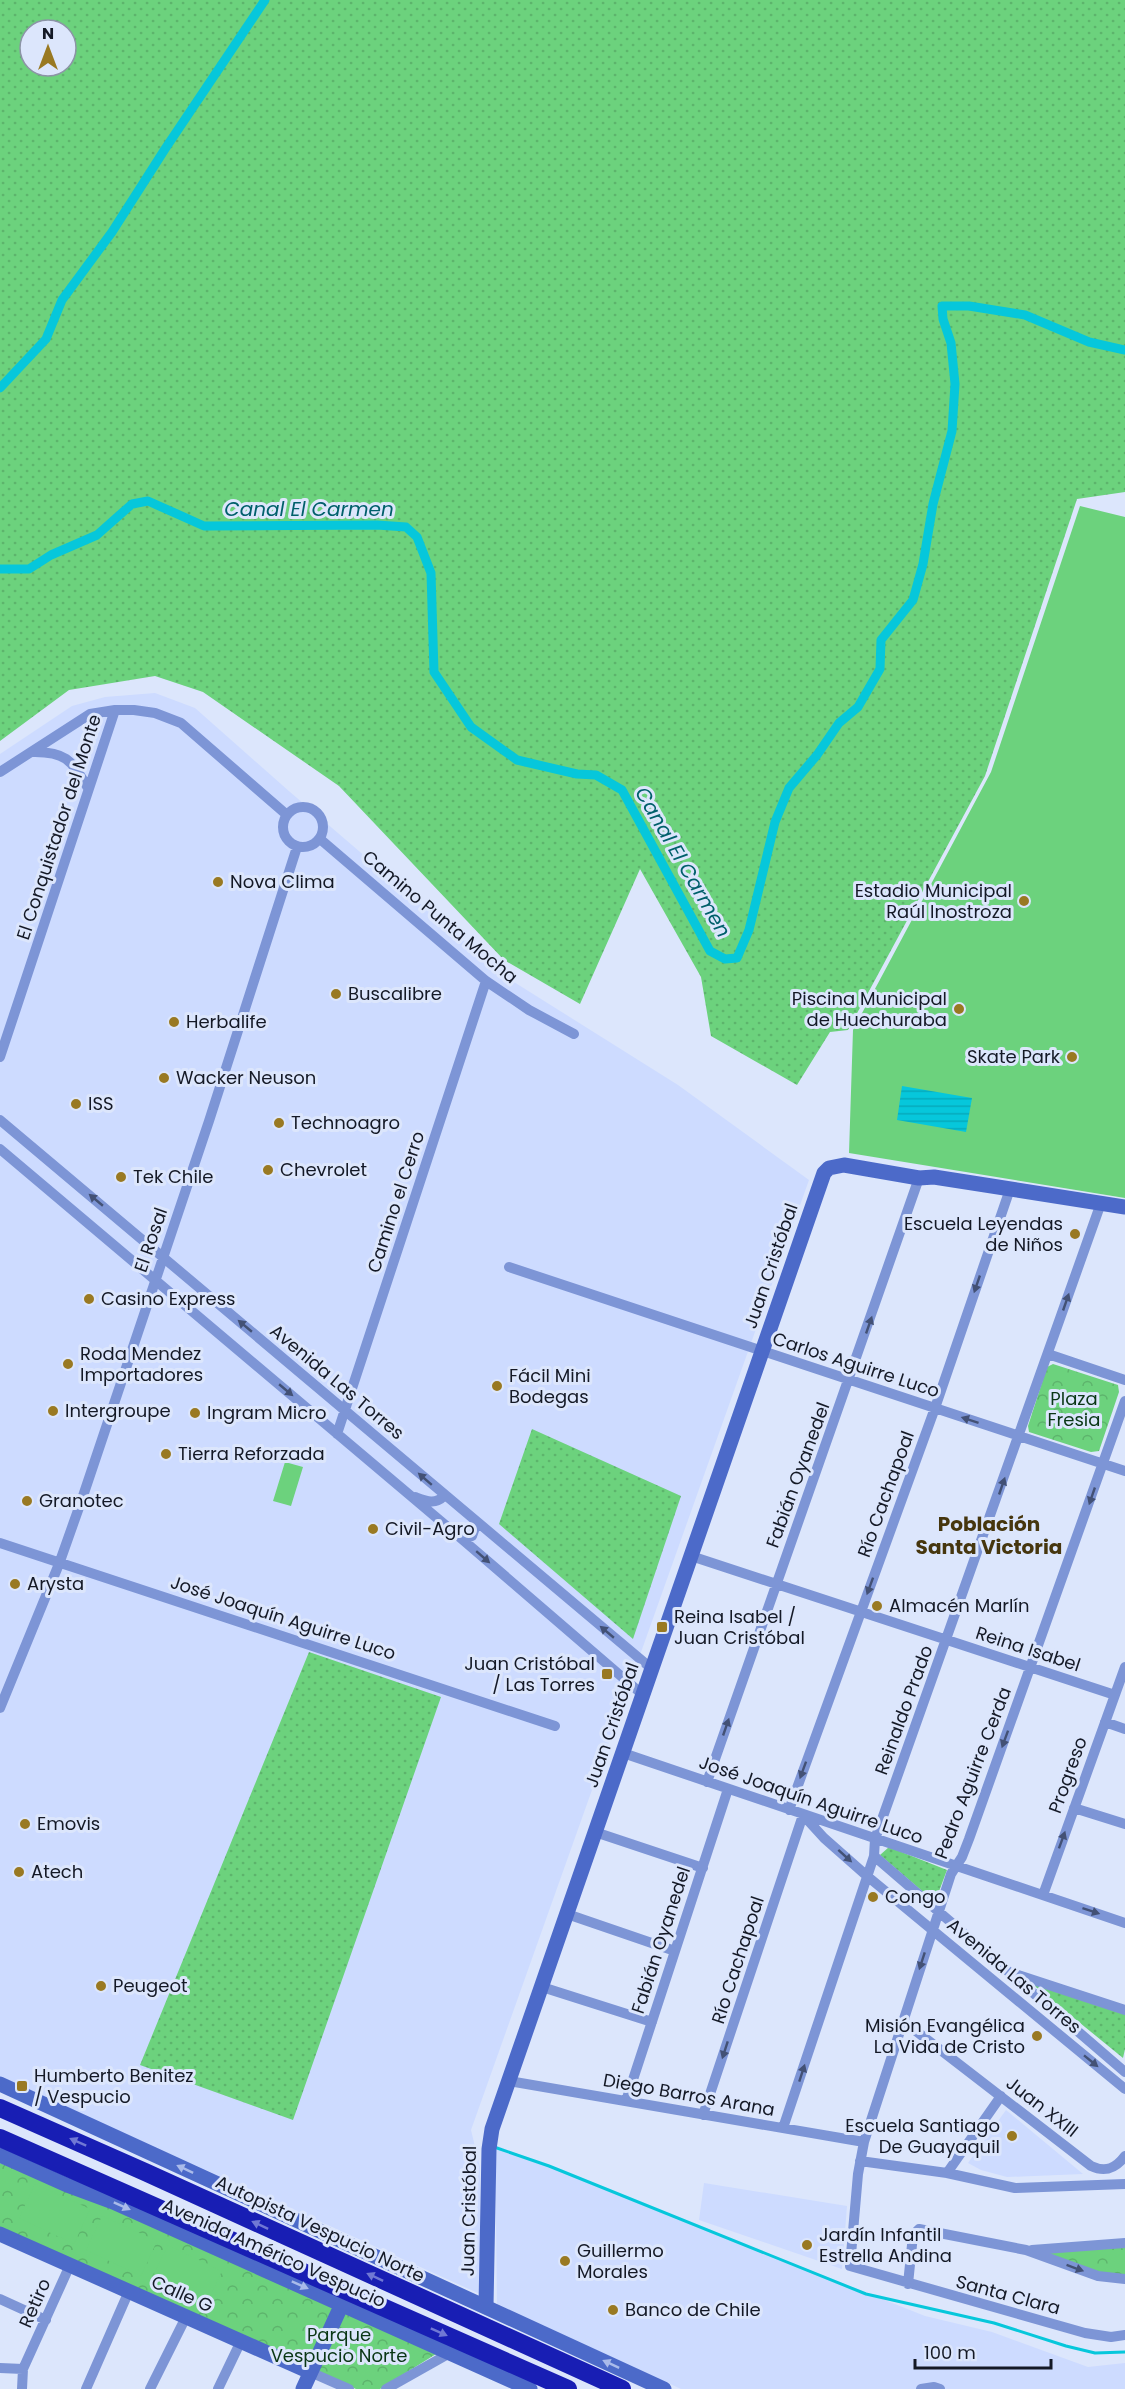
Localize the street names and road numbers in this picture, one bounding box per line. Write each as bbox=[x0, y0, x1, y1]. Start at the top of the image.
street label: El Conquistador del Monte bbox=[10, 711, 107, 943]
street label: Camino Punta Mocha bbox=[357, 844, 523, 989]
street label: Camino el Cerro bbox=[361, 1128, 430, 1276]
street label: Juan Cristóbal bbox=[737, 1200, 804, 1332]
street label: El Rosal bbox=[128, 1204, 173, 1276]
street label: Avenida Las Torres bbox=[265, 1318, 410, 1445]
street label: Carlos Aguirre Luco bbox=[769, 1326, 943, 1403]
street label: Fabián Oyanedel bbox=[760, 1399, 835, 1551]
street label: Río Cachapoal bbox=[851, 1427, 920, 1560]
street label: José Joaquín Aguirre Luco bbox=[167, 1569, 399, 1666]
street label: Reina Isabel bbox=[973, 1620, 1084, 1677]
street label: Reinaldo Prado bbox=[869, 1642, 939, 1778]
street label: Juan Cristóbal bbox=[578, 1659, 645, 1791]
street label: Pedro Aguirre Cerda bbox=[928, 1683, 1017, 1863]
street label: Progreso bbox=[1042, 1733, 1093, 1817]
street label: José Joaquín Aguirre Luco bbox=[696, 1749, 927, 1850]
street label: Fabián Oyanedel bbox=[625, 1863, 696, 2017]
street label: Río Cachapoal bbox=[705, 1893, 770, 2027]
street label: Avenida Las Torres bbox=[942, 1912, 1087, 2039]
street label: Diego Barros Arana bbox=[601, 2067, 777, 2122]
street label: Juan XXIII bbox=[1001, 2071, 1084, 2143]
street label: Juan Cristóbal bbox=[455, 2145, 482, 2277]
street label: Autopista Vespucio Norte bbox=[212, 2169, 429, 2288]
street label: Avenida Américo Vespucio bbox=[159, 2192, 390, 2313]
street label: Calle G bbox=[147, 2269, 217, 2318]
street label: Santa Clara bbox=[953, 2269, 1063, 2320]
street label: Retiro bbox=[13, 2274, 56, 2331]

